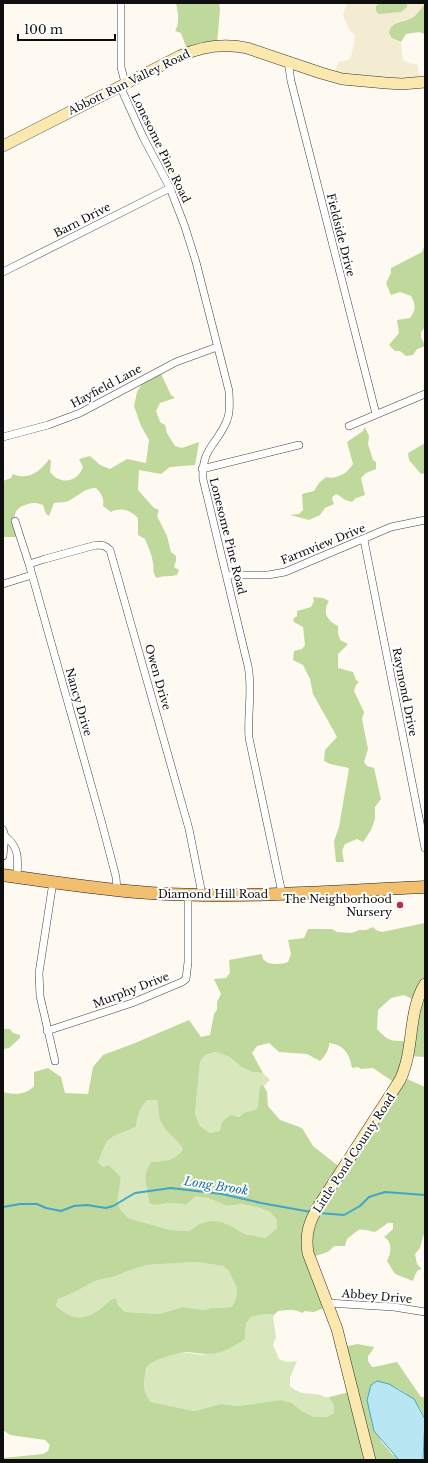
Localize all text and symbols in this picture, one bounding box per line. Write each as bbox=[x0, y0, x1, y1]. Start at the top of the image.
scale bar bbox=[18, 16, 115, 42]
text: 100 m bbox=[24, 22, 63, 37]
street label: Abbott Run Valley Road bbox=[65, 46, 193, 118]
street label: Lonesome Pine Road bbox=[128, 91, 194, 206]
street label: Fieldside Drive bbox=[324, 192, 358, 278]
street label: Barn Drive bbox=[51, 200, 113, 240]
street label: Hayfield Lane bbox=[68, 361, 144, 411]
street label: Lonesome Pine Road bbox=[207, 476, 249, 597]
street label: Farmview Drive bbox=[279, 521, 367, 567]
street label: Owen Drive bbox=[142, 642, 174, 712]
street label: Raymond Drive bbox=[390, 646, 420, 738]
street label: Nancy Drive bbox=[63, 666, 95, 738]
street label: Diamond Hill Road bbox=[158, 887, 269, 901]
place label: The Neighborhood Nursery bbox=[283, 892, 393, 919]
marker: The Neighborhood Nursery bbox=[395, 900, 405, 910]
street label: Murphy Drive bbox=[91, 969, 171, 1011]
street label: Little Pond County Road bbox=[310, 1090, 398, 1215]
water label: Long Brook bbox=[182, 1173, 249, 1198]
street label: Abbey Drive bbox=[340, 1286, 413, 1306]

